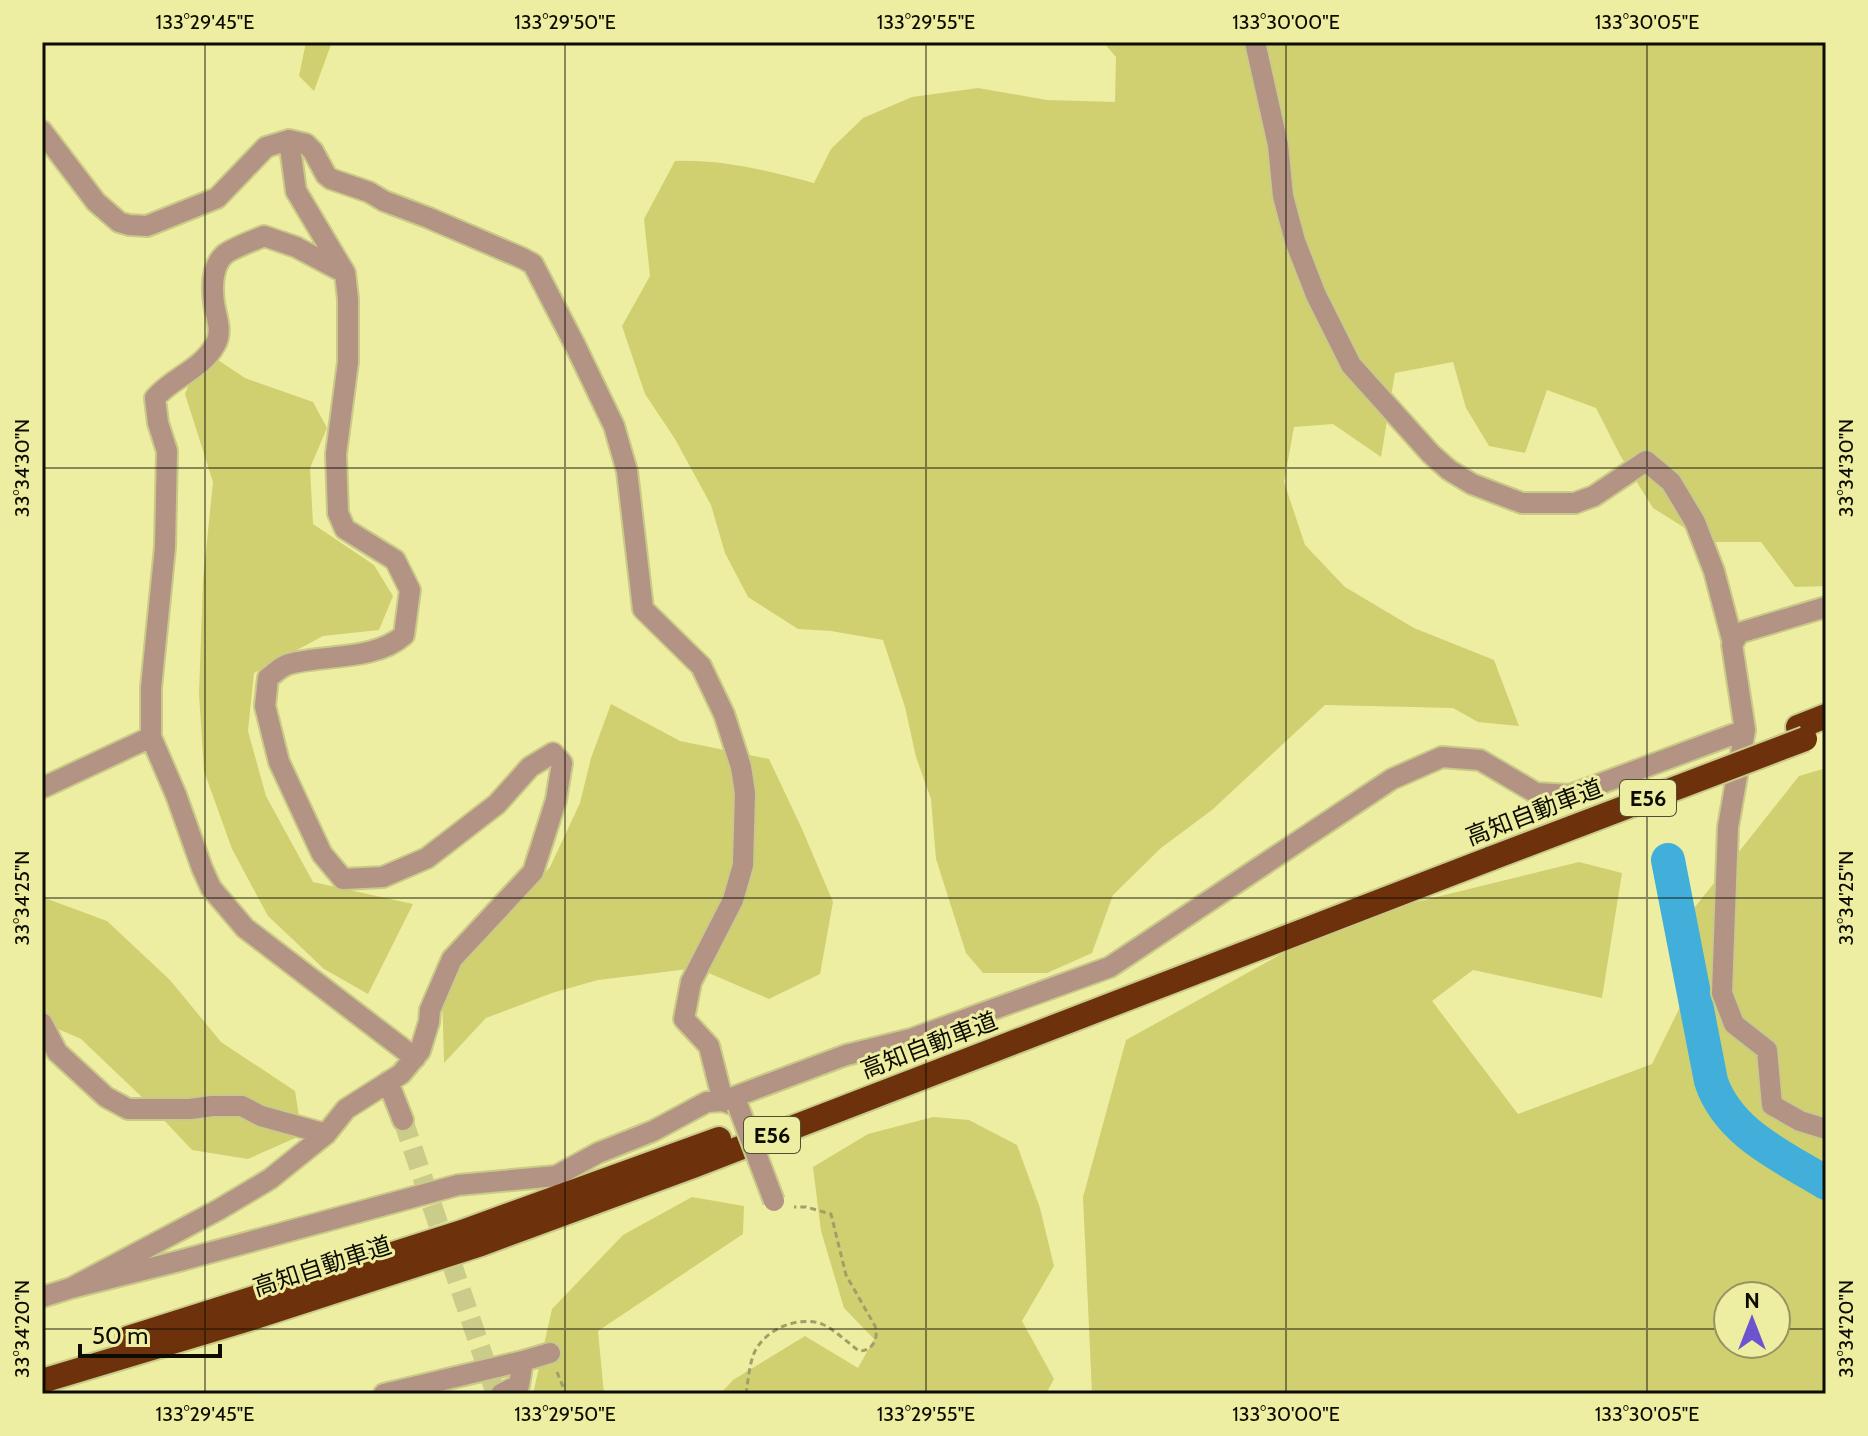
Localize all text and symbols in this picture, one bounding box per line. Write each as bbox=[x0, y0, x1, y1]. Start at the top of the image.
text: 133°29'45"E bbox=[156, 10, 254, 34]
text: 133°29'50"E bbox=[514, 10, 616, 34]
text: 133°29'55"E bbox=[877, 10, 975, 34]
text: 133°30'00"E bbox=[1232, 10, 1340, 34]
text: 133°30'05"E bbox=[1595, 10, 1699, 34]
text: 33°34'30"N bbox=[10, 419, 34, 517]
text: 33°34'30"N bbox=[1834, 419, 1858, 517]
street label: 高知自動車道 bbox=[1462, 773, 1606, 851]
road number: E56 bbox=[1620, 780, 1676, 816]
text: 33°34'25"N bbox=[10, 851, 34, 945]
text: 33°34'25"N bbox=[1834, 851, 1858, 945]
street label: 高知自動車道 bbox=[857, 1006, 1001, 1084]
road number: E56 bbox=[744, 1117, 800, 1153]
street label: 高知自動車道 bbox=[249, 1230, 395, 1302]
text: 33°34'20"N bbox=[10, 1280, 34, 1378]
north arrow bbox=[1712, 1280, 1792, 1360]
text: 33°34'20"N bbox=[1834, 1280, 1858, 1378]
text: N bbox=[1744, 1287, 1760, 1314]
scale bar bbox=[80, 1308, 220, 1358]
text: 50 m bbox=[92, 1321, 148, 1350]
text: 133°29'45"E bbox=[156, 1402, 254, 1426]
text: 133°29'50"E bbox=[514, 1402, 616, 1426]
text: 133°29'55"E bbox=[877, 1402, 975, 1426]
text: 133°30'00"E bbox=[1232, 1402, 1340, 1426]
text: 133°30'05"E bbox=[1595, 1402, 1699, 1426]

